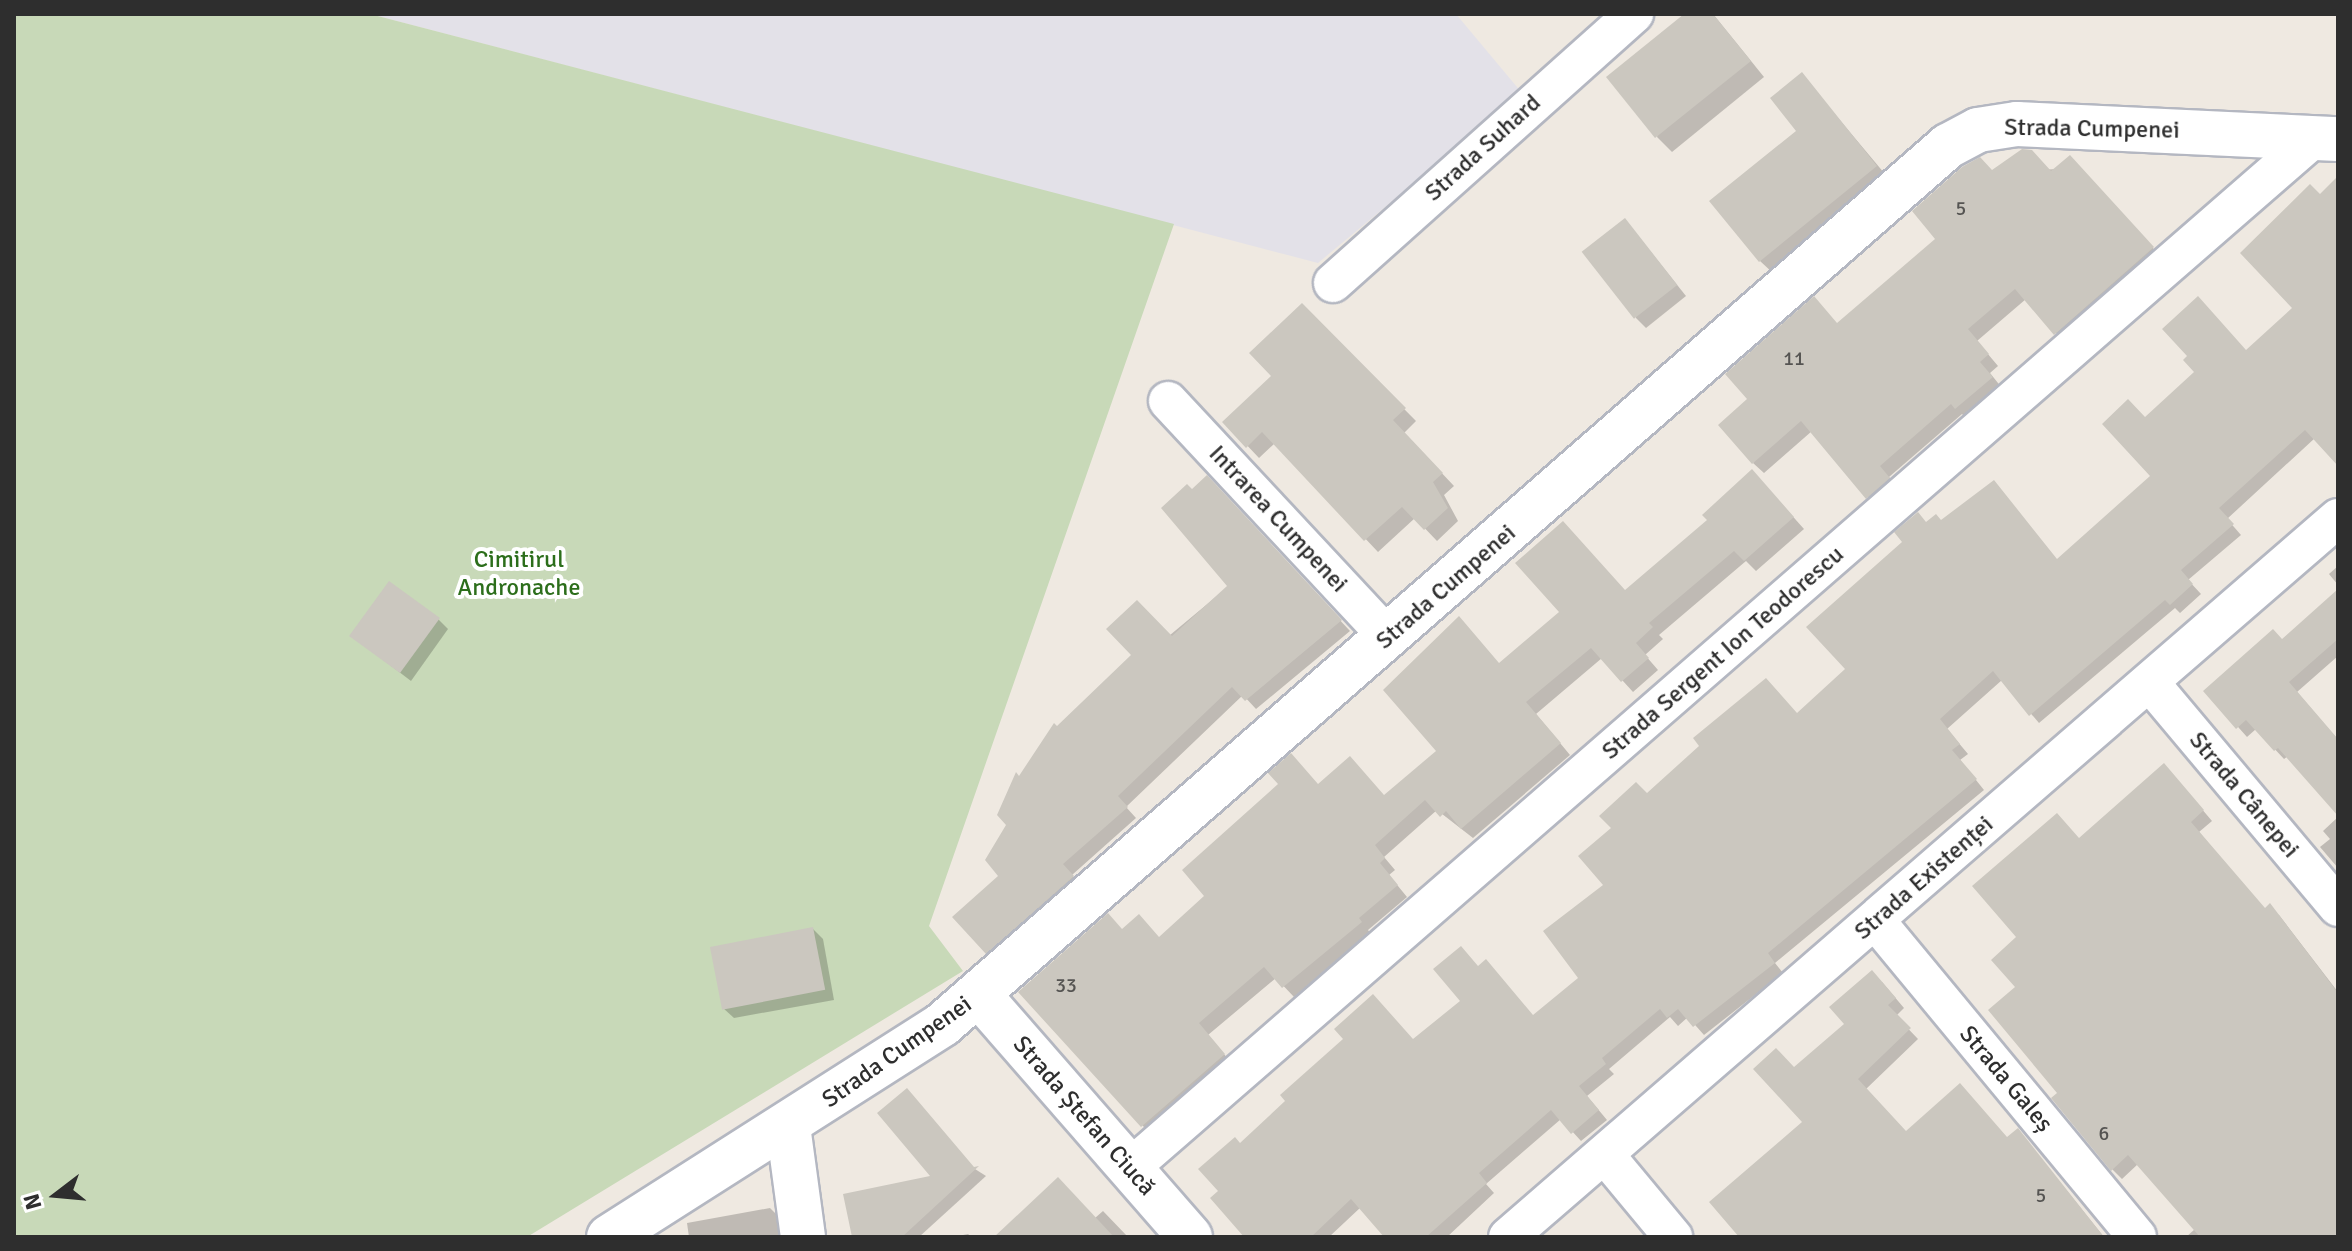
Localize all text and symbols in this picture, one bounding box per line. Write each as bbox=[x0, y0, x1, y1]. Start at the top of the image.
street label: Strada Suhard bbox=[1419, 89, 1547, 207]
street label: Strada Cumpenei bbox=[2004, 113, 2180, 145]
house number: 5 bbox=[1956, 196, 1966, 220]
house number: 11 bbox=[1783, 346, 1805, 370]
street label: Intrarea Cumpenei bbox=[1203, 440, 1353, 598]
street label: Strada Cumpenei bbox=[1370, 519, 1522, 655]
street label: Strada Sergent Ion Teodorescu bbox=[1596, 540, 1850, 766]
park label: Cimitirul Andronache bbox=[458, 546, 580, 602]
street label: Strada Cânepei bbox=[2183, 726, 2305, 864]
street label: Strada Existenței bbox=[1849, 810, 1999, 946]
house number: 33 bbox=[1055, 973, 1077, 997]
street label: Strada Cumpenei bbox=[817, 990, 977, 1114]
street label: Strada Galeș bbox=[1953, 1020, 2059, 1138]
street label: Strada Ștefan Ciucă bbox=[1007, 1030, 1161, 1202]
house number: 6 bbox=[2099, 1121, 2109, 1145]
north arrow bbox=[16, 1155, 96, 1235]
house number: 5 bbox=[2036, 1183, 2046, 1207]
text: N bbox=[17, 1191, 48, 1213]

